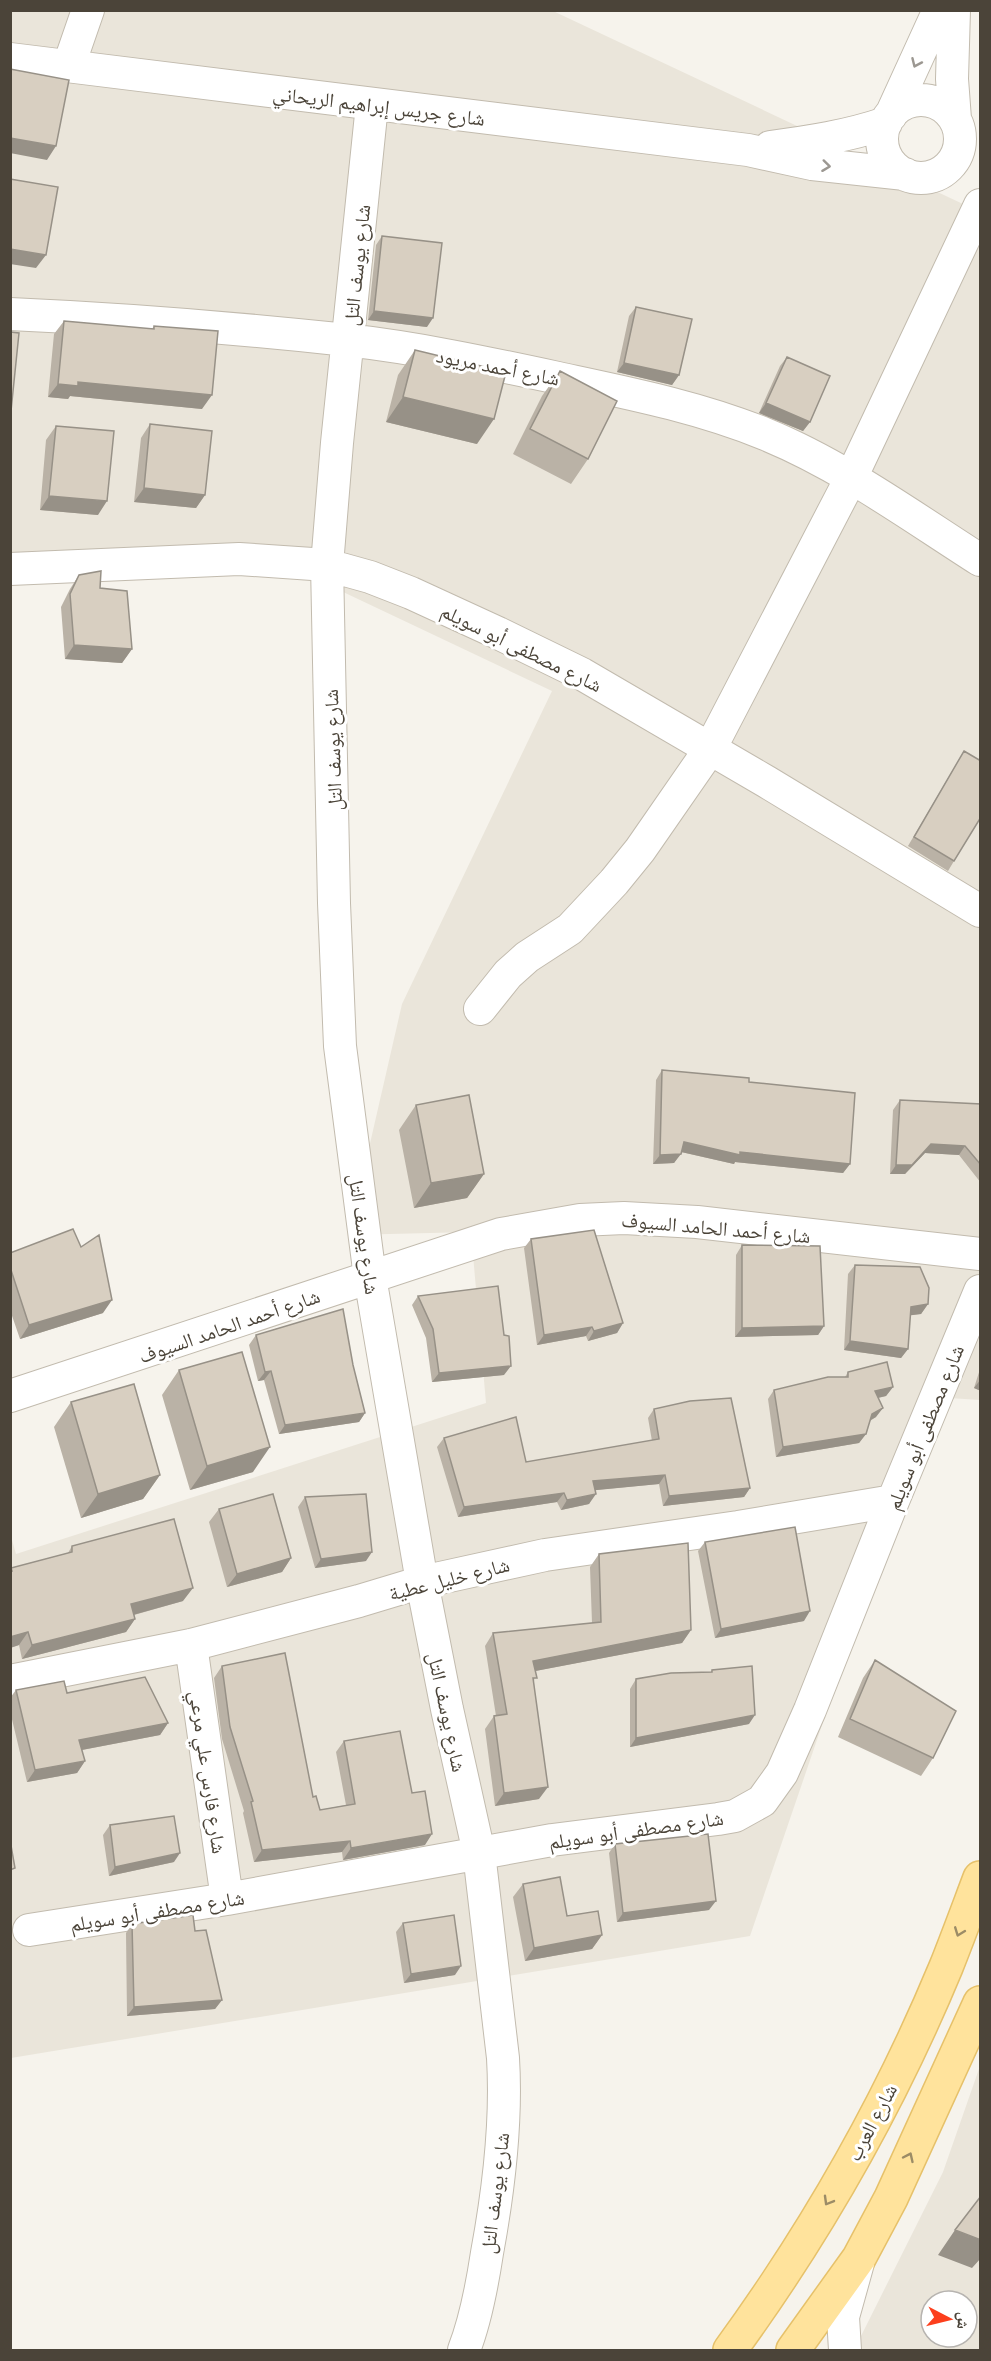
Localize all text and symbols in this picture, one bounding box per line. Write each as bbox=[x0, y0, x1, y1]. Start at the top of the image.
one-way arrow bbox=[911, 57, 923, 68]
street label: شارع جريس إبراهيم الريحاني bbox=[271, 80, 486, 135]
one-way arrow bbox=[821, 159, 830, 171]
street label: شارع يوسف التل bbox=[338, 203, 376, 327]
street label: شارع أحمد مريود bbox=[434, 342, 562, 392]
street label: شارع مصطفى أبو سويلم bbox=[436, 598, 606, 699]
street label: شارع يوسف التل bbox=[318, 689, 348, 811]
street label: شارع يوسف التل bbox=[343, 1172, 385, 1296]
street label: شارع أحمد الحامد السيوف bbox=[620, 1207, 812, 1249]
street label: شارع أحمد الحامد السيوف bbox=[135, 1283, 323, 1369]
street label: شارع مصطفى أبو سويلم bbox=[880, 1341, 971, 1514]
street label: شارع خليل عطية bbox=[386, 1551, 512, 1607]
street label: شارع يوسف التل bbox=[422, 1650, 472, 1774]
street label: شارع فارس علي مرعي bbox=[181, 1689, 232, 1856]
street label: شارع مصطفى أبو سويلم bbox=[547, 1805, 725, 1856]
street label: شارع مصطفى أبو سويلم bbox=[68, 1884, 246, 1939]
one-way arrow bbox=[954, 1926, 967, 1937]
street label: شارع العرب bbox=[841, 2079, 903, 2166]
street label: شارع يوسف التل bbox=[475, 2131, 515, 2255]
one-way arrow bbox=[902, 2153, 914, 2164]
one-way arrow bbox=[823, 2195, 835, 2205]
north arrow bbox=[919, 2289, 979, 2349]
text: ش bbox=[953, 2311, 975, 2330]

